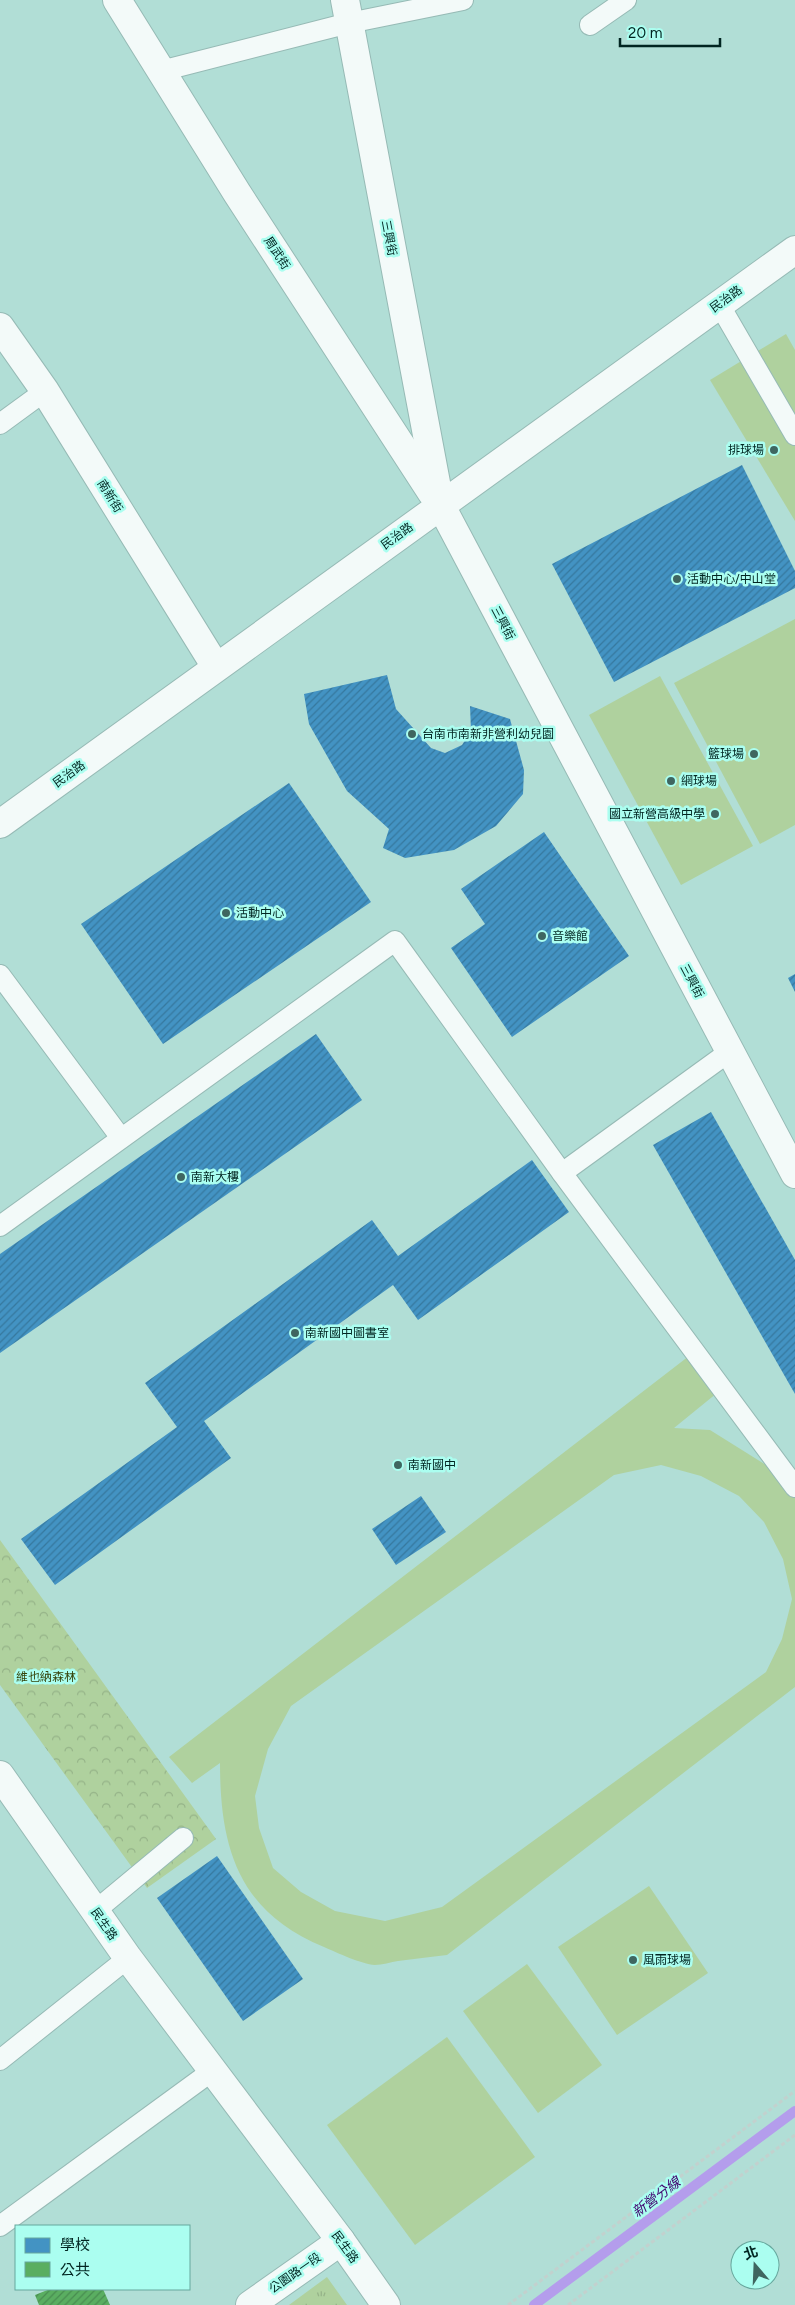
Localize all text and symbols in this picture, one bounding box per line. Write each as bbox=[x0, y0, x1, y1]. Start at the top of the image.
scale bar bbox=[620, 15, 720, 47]
text: 20 m bbox=[628, 24, 662, 42]
street label: 三興街 bbox=[379, 219, 399, 257]
street label: 周武街 bbox=[261, 234, 293, 272]
street label: 民治路 bbox=[707, 283, 745, 315]
place label: 排球場 bbox=[728, 443, 764, 457]
marker: 排球場 bbox=[768, 444, 780, 456]
street label: 南新街 bbox=[95, 477, 125, 515]
street label: 民治路 bbox=[378, 520, 416, 552]
place label: 活動中心/中山堂 bbox=[687, 572, 776, 586]
marker: 活動中心/中山堂 bbox=[671, 573, 683, 585]
street label: 三興街 bbox=[488, 604, 518, 642]
place label: 台南市南新非營利幼兒園 bbox=[422, 727, 554, 741]
marker: 台南市南新非營利幼兒園 bbox=[406, 728, 418, 740]
place label: 籃球場 bbox=[708, 747, 744, 761]
marker: 籃球場 bbox=[748, 748, 760, 760]
street label: 民治路 bbox=[50, 758, 88, 790]
place label: 網球場 bbox=[681, 774, 717, 788]
marker: 網球場 bbox=[665, 775, 677, 787]
place label: 國立新營高級中學 bbox=[609, 807, 705, 821]
marker: 國立新營高級中學 bbox=[709, 808, 721, 820]
place label: 活動中心 bbox=[236, 906, 284, 920]
marker: 活動中心 bbox=[220, 907, 232, 919]
place label: 音樂館 bbox=[552, 929, 588, 943]
marker: 音樂館 bbox=[536, 930, 548, 942]
street label: 三興街 bbox=[677, 962, 707, 1000]
place label: 南新大樓 bbox=[191, 1170, 239, 1184]
marker: 南新大樓 bbox=[175, 1171, 187, 1183]
place label: 南新國中圖書室 bbox=[305, 1326, 389, 1340]
marker: 南新國中圖書室 bbox=[289, 1327, 301, 1339]
place label: 南新國中 bbox=[408, 1458, 456, 1472]
marker: 南新國中 bbox=[392, 1459, 404, 1471]
park label: 維也納森林 bbox=[16, 1670, 76, 1684]
street label: 民生路 bbox=[88, 1905, 120, 1943]
place label: 風雨球場 bbox=[643, 1953, 691, 1967]
marker: 風雨球場 bbox=[627, 1954, 639, 1966]
water label: 新營分線 bbox=[629, 2173, 685, 2221]
legend bbox=[15, 2225, 190, 2290]
street label: 民生路 bbox=[329, 2228, 361, 2266]
text: 學校 bbox=[60, 2236, 90, 2254]
north arrow bbox=[730, 2240, 780, 2290]
text: 北 bbox=[742, 2243, 760, 2263]
street label: 公園路一段 bbox=[266, 2250, 324, 2296]
text: 公共 bbox=[60, 2261, 90, 2279]

